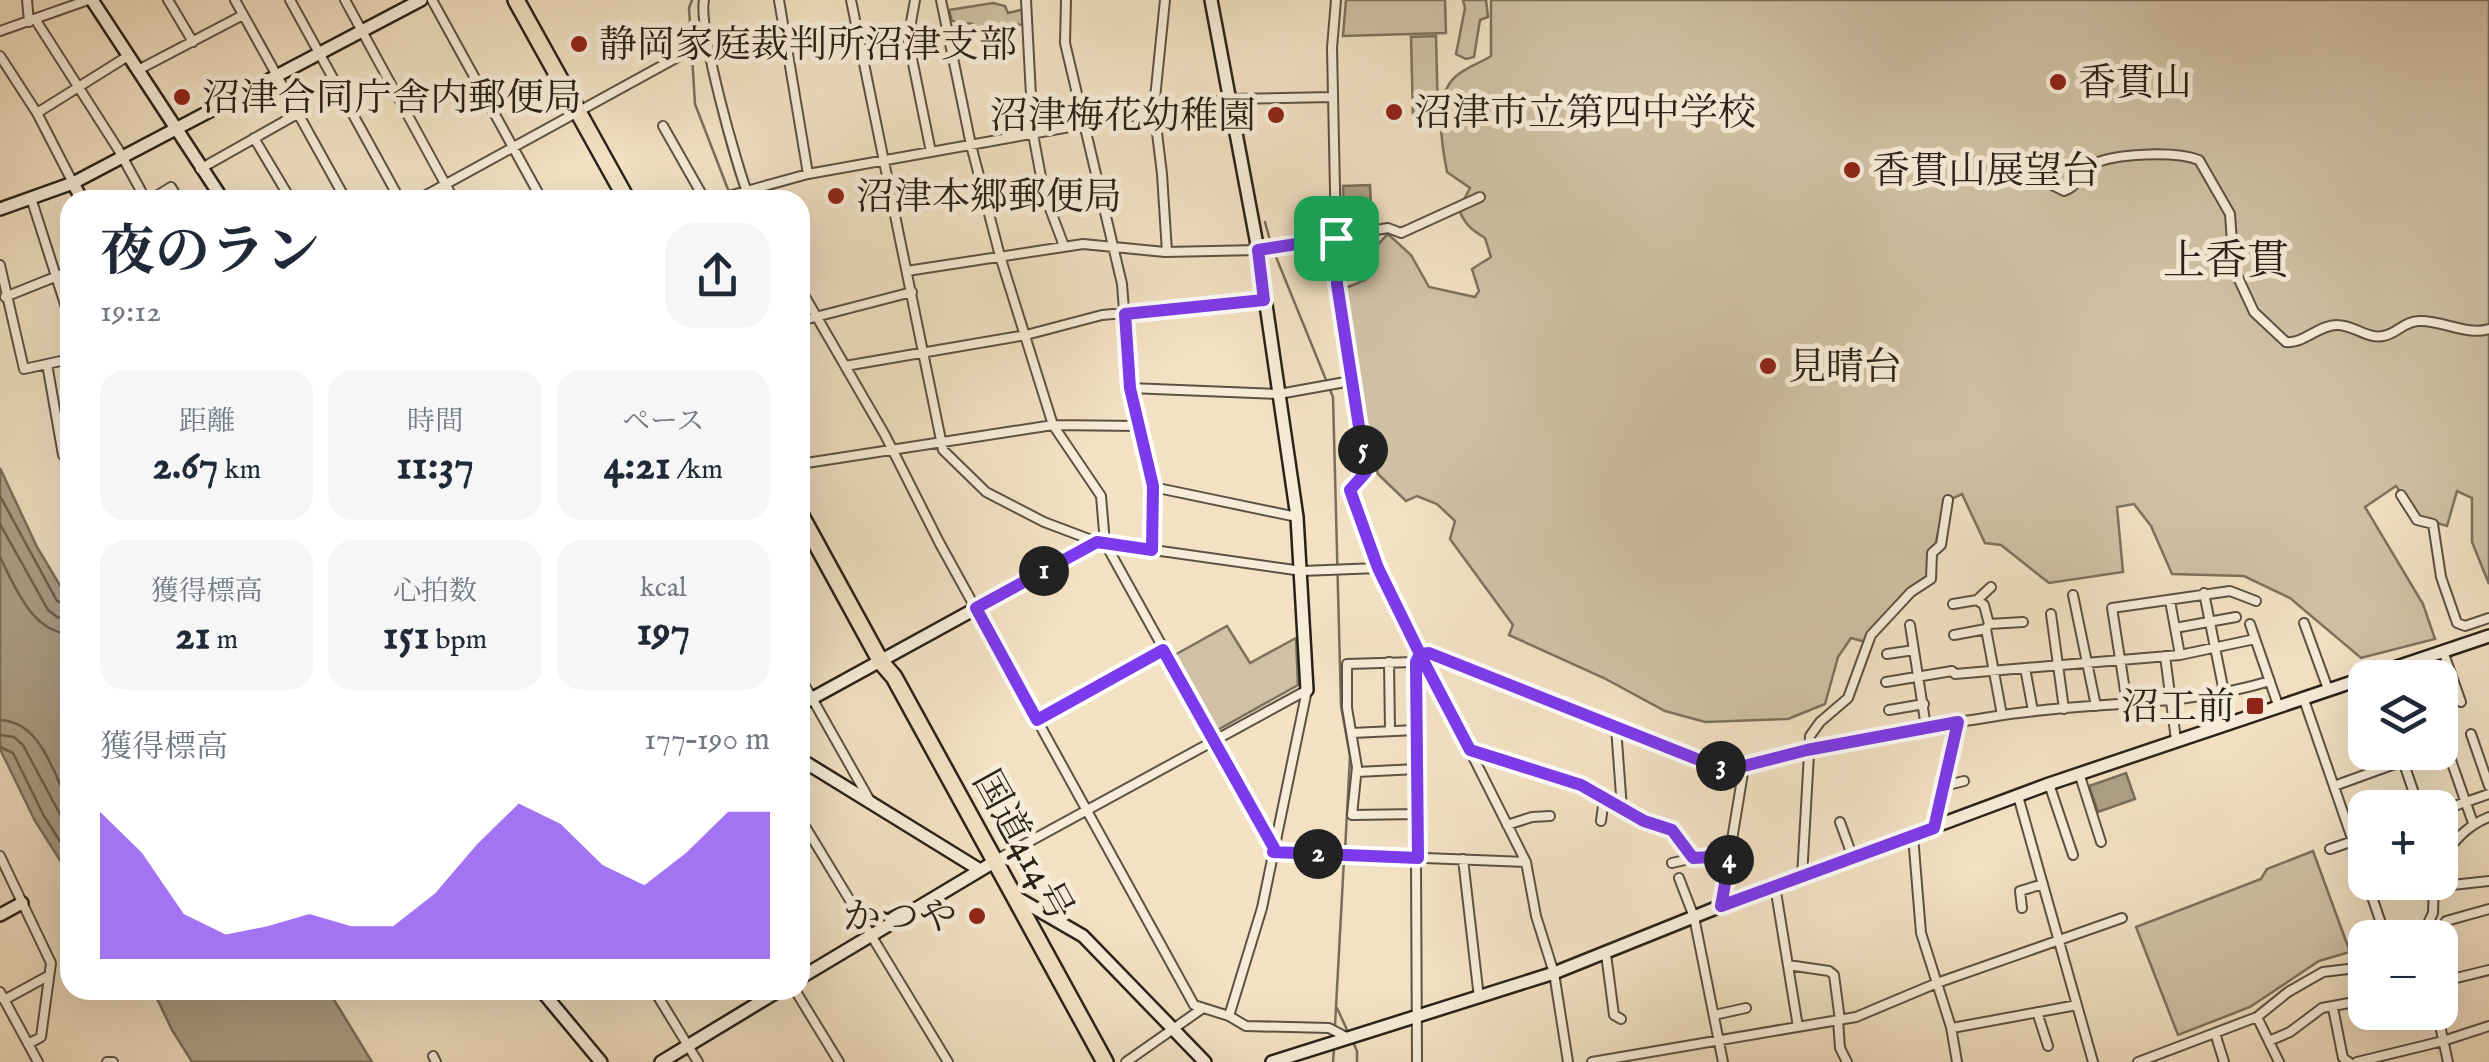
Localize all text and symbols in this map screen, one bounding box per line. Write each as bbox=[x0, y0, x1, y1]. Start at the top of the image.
place label: 静岡家庭裁判所沼津支部 bbox=[599, 23, 1017, 71]
marker: 静岡家庭裁判所沼津支部 bbox=[568, 33, 590, 55]
place label: 香貫山 bbox=[2078, 61, 2192, 109]
marker: 香貫山 bbox=[2047, 71, 2069, 93]
place label: 沼津合同庁舎内郵便局 bbox=[202, 76, 582, 124]
marker: 沼津合同庁舎内郵便局 bbox=[171, 86, 193, 108]
place label: 沼津市立第四中学校 bbox=[1414, 91, 1756, 139]
place label: 沼津梅花幼稚園 bbox=[990, 94, 1256, 142]
marker: 沼津市立第四中学校 bbox=[1383, 101, 1405, 123]
marker: 沼津梅花幼稚園 bbox=[1265, 104, 1287, 126]
place label: 香貫山展望台 bbox=[1872, 149, 2100, 197]
marker: 香貫山展望台 bbox=[1841, 159, 1863, 181]
place label: 沼津本郷郵便局 bbox=[856, 175, 1122, 223]
marker: 沼津本郷郵便局 bbox=[825, 185, 847, 207]
pin bbox=[1294, 196, 1379, 281]
icon: arrive bbox=[1309, 211, 1364, 266]
text: 夜のラン bbox=[100, 219, 320, 289]
button: share bbox=[665, 223, 770, 328]
district label: 上香貫 bbox=[2163, 236, 2289, 289]
text: 19:12 bbox=[100, 292, 161, 333]
place label: 見晴台 bbox=[1788, 345, 1902, 393]
marker: 見晴台 bbox=[1757, 355, 1779, 377]
text: 距離 bbox=[179, 405, 235, 440]
text: 時間 bbox=[407, 405, 463, 440]
text: ペース bbox=[622, 405, 705, 440]
pin: 5 bbox=[1338, 425, 1388, 475]
text: 5 bbox=[1358, 432, 1368, 467]
text: 2.67 bbox=[152, 440, 218, 493]
text: 11:37 bbox=[396, 440, 474, 493]
text: 4:21 bbox=[604, 440, 671, 493]
text: km bbox=[218, 453, 261, 488]
text: /km bbox=[671, 453, 723, 488]
pin: 1 bbox=[1019, 546, 1069, 596]
text: 1 bbox=[1039, 553, 1049, 588]
text: kcal bbox=[640, 571, 687, 606]
text: 獲得標高 bbox=[151, 575, 263, 610]
text: 心拍数 bbox=[393, 575, 477, 610]
text: 197 bbox=[637, 606, 690, 659]
text: 21 bbox=[175, 610, 210, 663]
text: 151 bbox=[383, 610, 429, 663]
text: m bbox=[210, 623, 238, 658]
text: bpm bbox=[429, 623, 487, 658]
map controls bbox=[2348, 660, 2458, 1030]
button: layers bbox=[2348, 660, 2458, 770]
place label: 沼工前 bbox=[2121, 685, 2235, 733]
marker: 沼工前 bbox=[2244, 695, 2266, 717]
text: 177–190 m bbox=[644, 720, 770, 761]
text: 獲得標高 bbox=[100, 728, 228, 769]
pin: 3 bbox=[1696, 741, 1746, 791]
text: 3 bbox=[1716, 748, 1726, 783]
street label: 国道414号 bbox=[960, 762, 1082, 930]
button: + bbox=[2348, 790, 2458, 900]
pin: 2 bbox=[1293, 829, 1343, 879]
pin: 4 bbox=[1704, 835, 1754, 885]
text: 2 bbox=[1311, 836, 1325, 871]
text: 4 bbox=[1722, 842, 1736, 877]
place label: かつや bbox=[843, 895, 957, 943]
marker: かつや bbox=[966, 905, 988, 927]
button: − bbox=[2348, 920, 2458, 1030]

